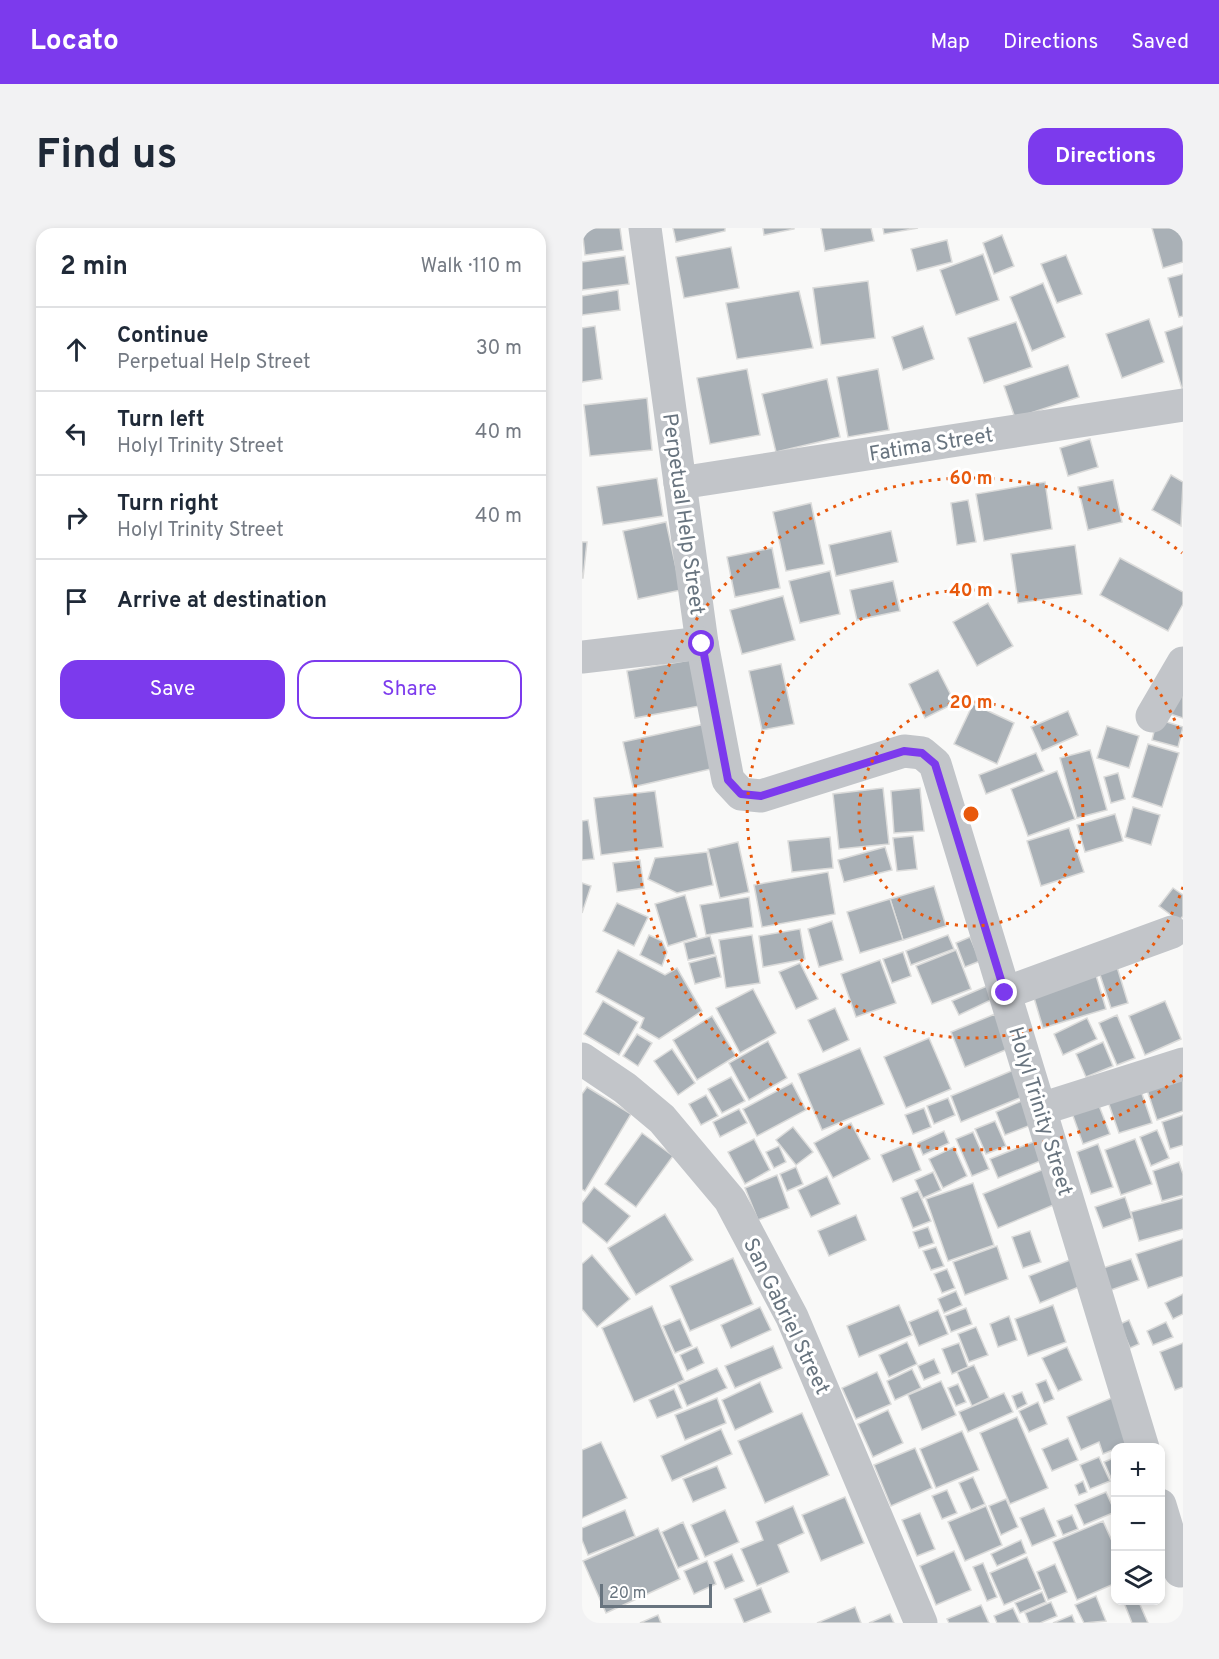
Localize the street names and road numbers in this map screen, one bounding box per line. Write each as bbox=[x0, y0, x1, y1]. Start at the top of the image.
street label: Perpetual Help Street bbox=[655, 412, 710, 617]
street label: Fatima Street bbox=[867, 422, 995, 469]
street label: Holyl Trinity Street bbox=[1001, 1024, 1078, 1199]
street label: San Gabriel Street bbox=[736, 1234, 835, 1399]

